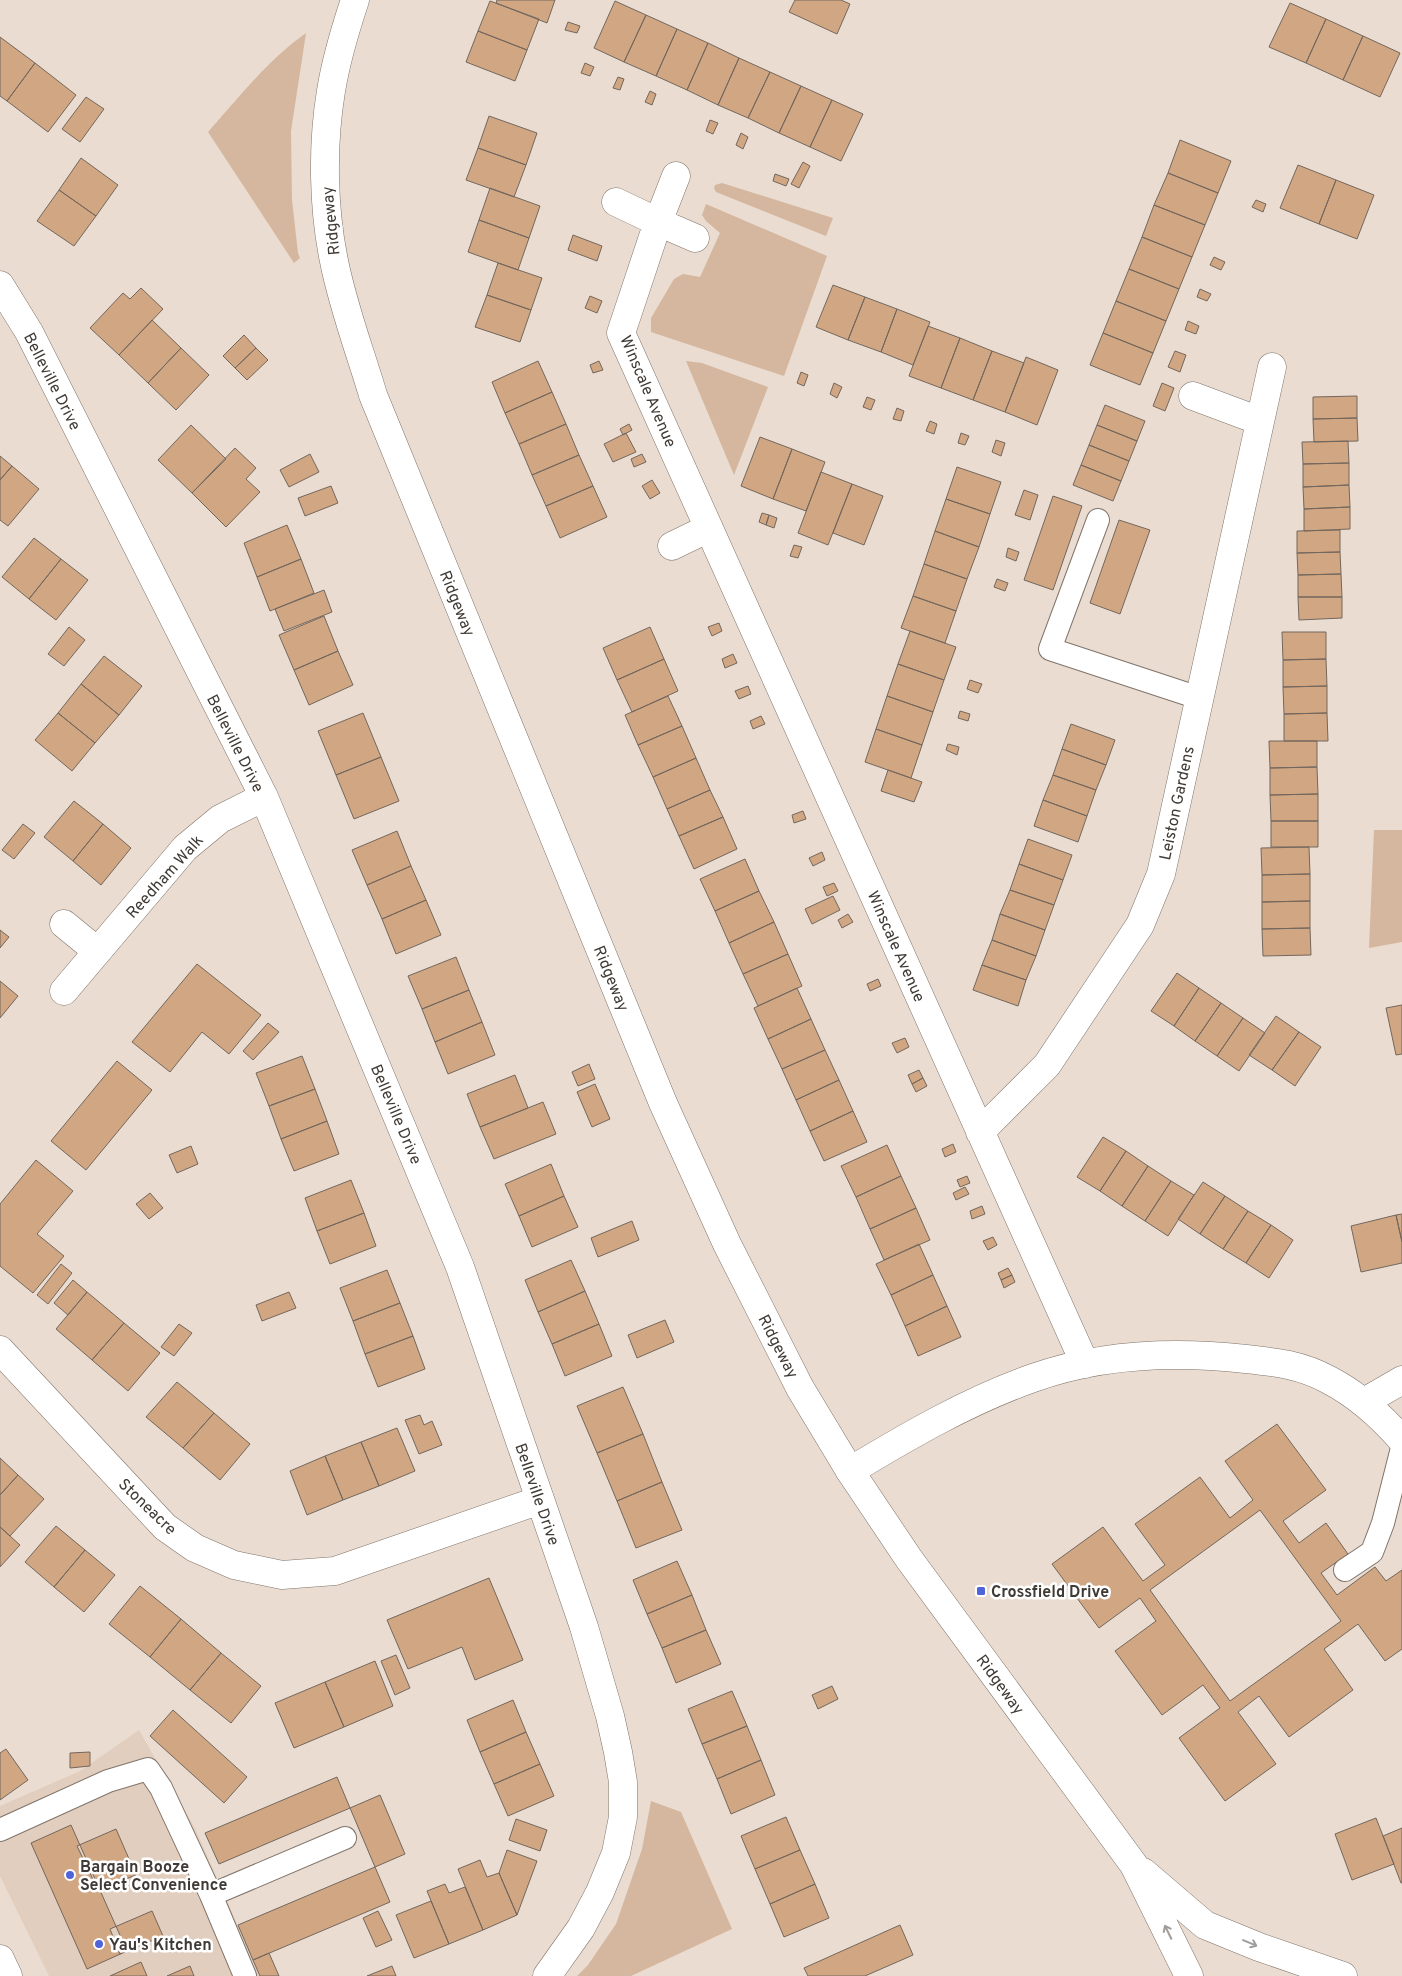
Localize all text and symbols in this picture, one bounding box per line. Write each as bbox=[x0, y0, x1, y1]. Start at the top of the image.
street label: Ridgeway bbox=[318, 185, 346, 256]
street label: Belleville Drive bbox=[18, 330, 84, 434]
street label: Winscale Avenue bbox=[615, 333, 680, 451]
street label: Ridgeway bbox=[434, 568, 478, 640]
street label: Belleville Drive bbox=[201, 692, 267, 796]
street label: Leiston Gardens bbox=[1156, 745, 1200, 862]
street label: Reedham Walk bbox=[123, 831, 208, 923]
street label: Winscale Avenue bbox=[862, 888, 929, 1005]
street label: Ridgeway bbox=[588, 943, 632, 1015]
street label: Belleville Drive bbox=[365, 1062, 425, 1168]
street label: Ridgeway bbox=[753, 1312, 802, 1382]
street label: Belleville Drive bbox=[509, 1441, 563, 1548]
street label: Stoneacre bbox=[113, 1475, 180, 1540]
place label: Crossfield Drive bbox=[991, 1583, 1109, 1603]
marker: Crossfield Drive bbox=[975, 1585, 987, 1597]
street label: Ridgeway bbox=[971, 1651, 1028, 1719]
place label: Bargain Booze Select Convenience bbox=[80, 1858, 227, 1896]
marker: Bargain Booze Select Convenience bbox=[64, 1869, 76, 1881]
one-way arrow bbox=[1163, 1925, 1172, 1940]
place label: Yau's Kitchen bbox=[109, 1936, 212, 1956]
marker: Yau's Kitchen bbox=[93, 1938, 105, 1950]
one-way arrow bbox=[1242, 1939, 1257, 1949]

